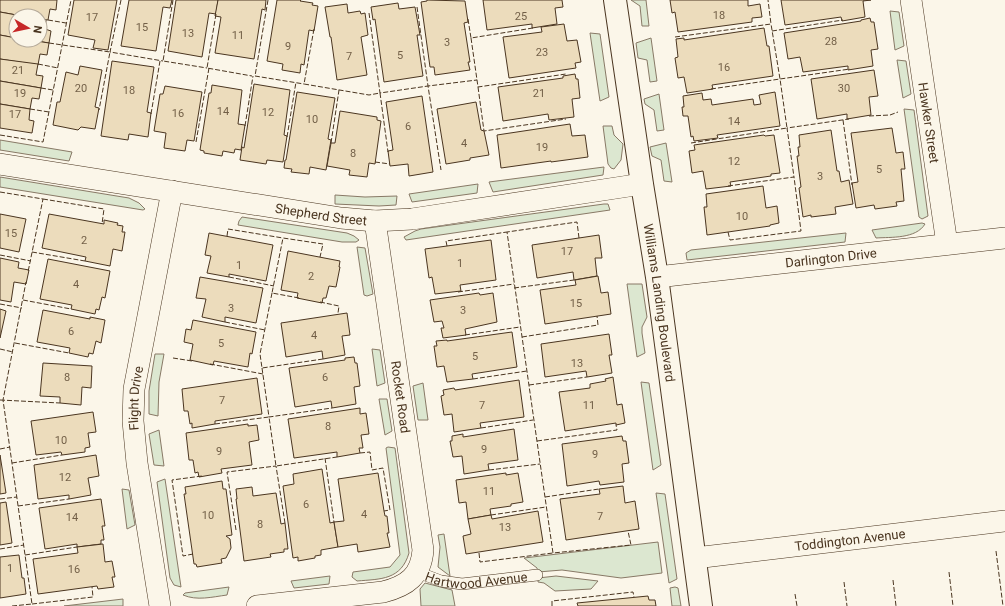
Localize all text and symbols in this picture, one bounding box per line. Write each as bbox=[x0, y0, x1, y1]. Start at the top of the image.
north arrow bbox=[8, 8, 48, 48]
house number: 18 bbox=[713, 9, 725, 22]
house number: 25 bbox=[515, 10, 527, 23]
house number: 17 bbox=[86, 11, 98, 24]
house number: 15 bbox=[136, 21, 148, 34]
text: N bbox=[30, 25, 44, 35]
house number: 13 bbox=[182, 27, 194, 40]
house number: 11 bbox=[232, 29, 244, 42]
house number: 28 bbox=[825, 35, 837, 48]
house number: 3 bbox=[444, 36, 450, 49]
house number: 9 bbox=[285, 40, 291, 53]
house number: 23 bbox=[536, 46, 548, 59]
house number: 5 bbox=[397, 49, 403, 62]
house number: 7 bbox=[346, 50, 352, 63]
house number: 16 bbox=[718, 61, 730, 74]
house number: 21 bbox=[12, 64, 24, 77]
street label: Hawker Street bbox=[915, 81, 942, 164]
house number: 20 bbox=[75, 82, 87, 95]
house number: 30 bbox=[838, 82, 850, 95]
house number: 18 bbox=[123, 84, 135, 97]
house number: 19 bbox=[14, 87, 26, 100]
house number: 21 bbox=[533, 87, 545, 100]
house number: 14 bbox=[217, 105, 229, 118]
house number: 12 bbox=[262, 106, 274, 119]
house number: 16 bbox=[172, 107, 184, 120]
house number: 17 bbox=[9, 108, 21, 121]
house number: 10 bbox=[306, 113, 318, 126]
house number: 14 bbox=[728, 115, 740, 128]
house number: 6 bbox=[405, 120, 411, 133]
house number: 4 bbox=[461, 137, 467, 150]
house number: 19 bbox=[536, 141, 548, 154]
house number: 8 bbox=[350, 147, 356, 160]
house number: 12 bbox=[728, 155, 740, 168]
house number: 5 bbox=[876, 163, 882, 176]
house number: 3 bbox=[817, 170, 823, 183]
street label: Shepherd Street bbox=[274, 201, 367, 228]
house number: 10 bbox=[736, 210, 748, 223]
street label: Williams Landing Boulevard bbox=[640, 222, 678, 383]
house number: 15 bbox=[5, 227, 17, 240]
house number: 2 bbox=[81, 234, 87, 247]
house number: 17 bbox=[561, 245, 573, 258]
street label: Darlington Drive bbox=[784, 245, 878, 271]
house number: 1 bbox=[457, 257, 463, 270]
house number: 1 bbox=[236, 259, 242, 272]
house number: 2 bbox=[308, 270, 314, 283]
house number: 4 bbox=[73, 278, 79, 291]
house number: 15 bbox=[570, 297, 582, 310]
house number: 3 bbox=[228, 302, 234, 315]
house number: 3 bbox=[460, 304, 466, 317]
house number: 6 bbox=[68, 325, 74, 338]
house number: 4 bbox=[311, 329, 317, 342]
house number: 5 bbox=[218, 337, 224, 350]
house number: 5 bbox=[472, 350, 478, 363]
house number: 13 bbox=[571, 357, 583, 370]
street label: Rocket Road bbox=[388, 360, 413, 434]
street label: Flight Drive bbox=[126, 365, 146, 431]
house number: 8 bbox=[64, 371, 70, 384]
house number: 6 bbox=[322, 371, 328, 384]
house number: 7 bbox=[219, 394, 225, 407]
house number: 7 bbox=[479, 399, 485, 412]
house number: 11 bbox=[583, 399, 595, 412]
house number: 8 bbox=[325, 420, 331, 433]
house number: 10 bbox=[55, 434, 67, 447]
house number: 9 bbox=[481, 443, 487, 456]
house number: 9 bbox=[216, 445, 222, 458]
house number: 9 bbox=[592, 448, 598, 461]
house number: 12 bbox=[59, 471, 71, 484]
house number: 11 bbox=[483, 485, 495, 498]
house number: 6 bbox=[303, 498, 309, 511]
house number: 4 bbox=[361, 508, 367, 521]
house number: 10 bbox=[202, 509, 214, 522]
house number: 7 bbox=[597, 510, 603, 523]
house number: 14 bbox=[66, 511, 78, 524]
house number: 8 bbox=[257, 518, 263, 531]
house number: 13 bbox=[499, 521, 511, 534]
street label: Toddington Avenue bbox=[794, 526, 906, 554]
house number: 1 bbox=[7, 562, 13, 575]
house number: 16 bbox=[68, 563, 80, 576]
street label: Hartwood Avenue bbox=[423, 569, 528, 592]

